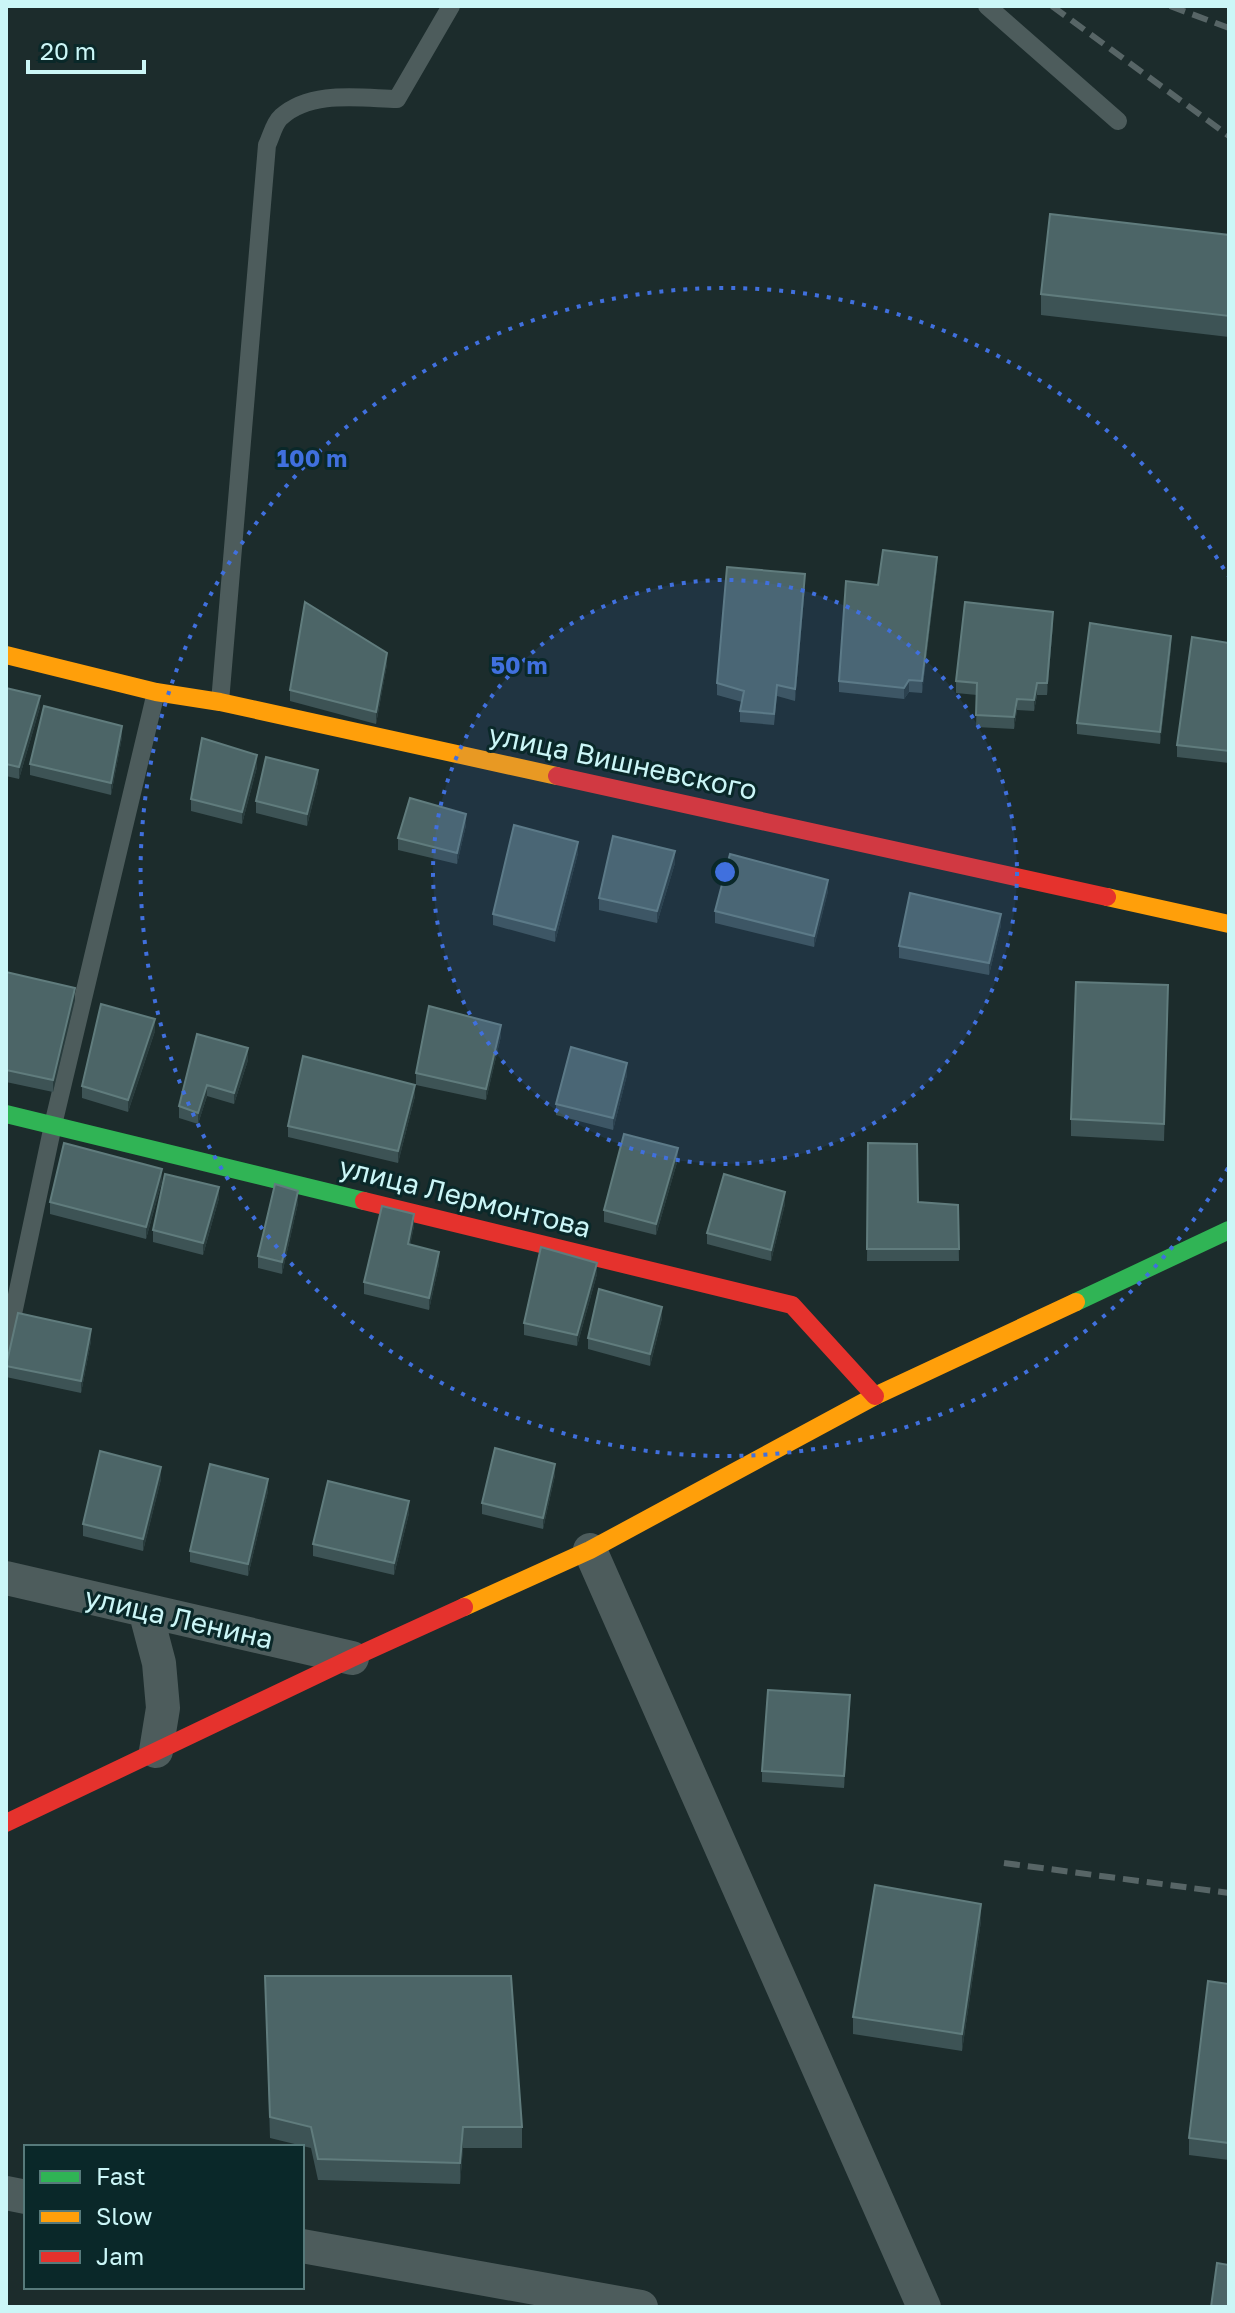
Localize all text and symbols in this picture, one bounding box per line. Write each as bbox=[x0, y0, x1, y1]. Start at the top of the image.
scale bar bbox=[28, 24, 144, 74]
text: 20 m bbox=[40, 36, 96, 65]
text: 100 m bbox=[277, 443, 347, 472]
text: 50 m bbox=[490, 650, 548, 679]
street label: улица Вишневского bbox=[486, 717, 760, 806]
centre of rings bbox=[711, 858, 739, 886]
street label: улица Лермонтова bbox=[336, 1149, 595, 1244]
street label: улица Ленина bbox=[82, 1580, 277, 1655]
legend bbox=[24, 2145, 304, 2289]
text: Fast bbox=[96, 2161, 146, 2190]
text: Slow bbox=[96, 2201, 152, 2230]
text: Jam bbox=[96, 2241, 144, 2270]

